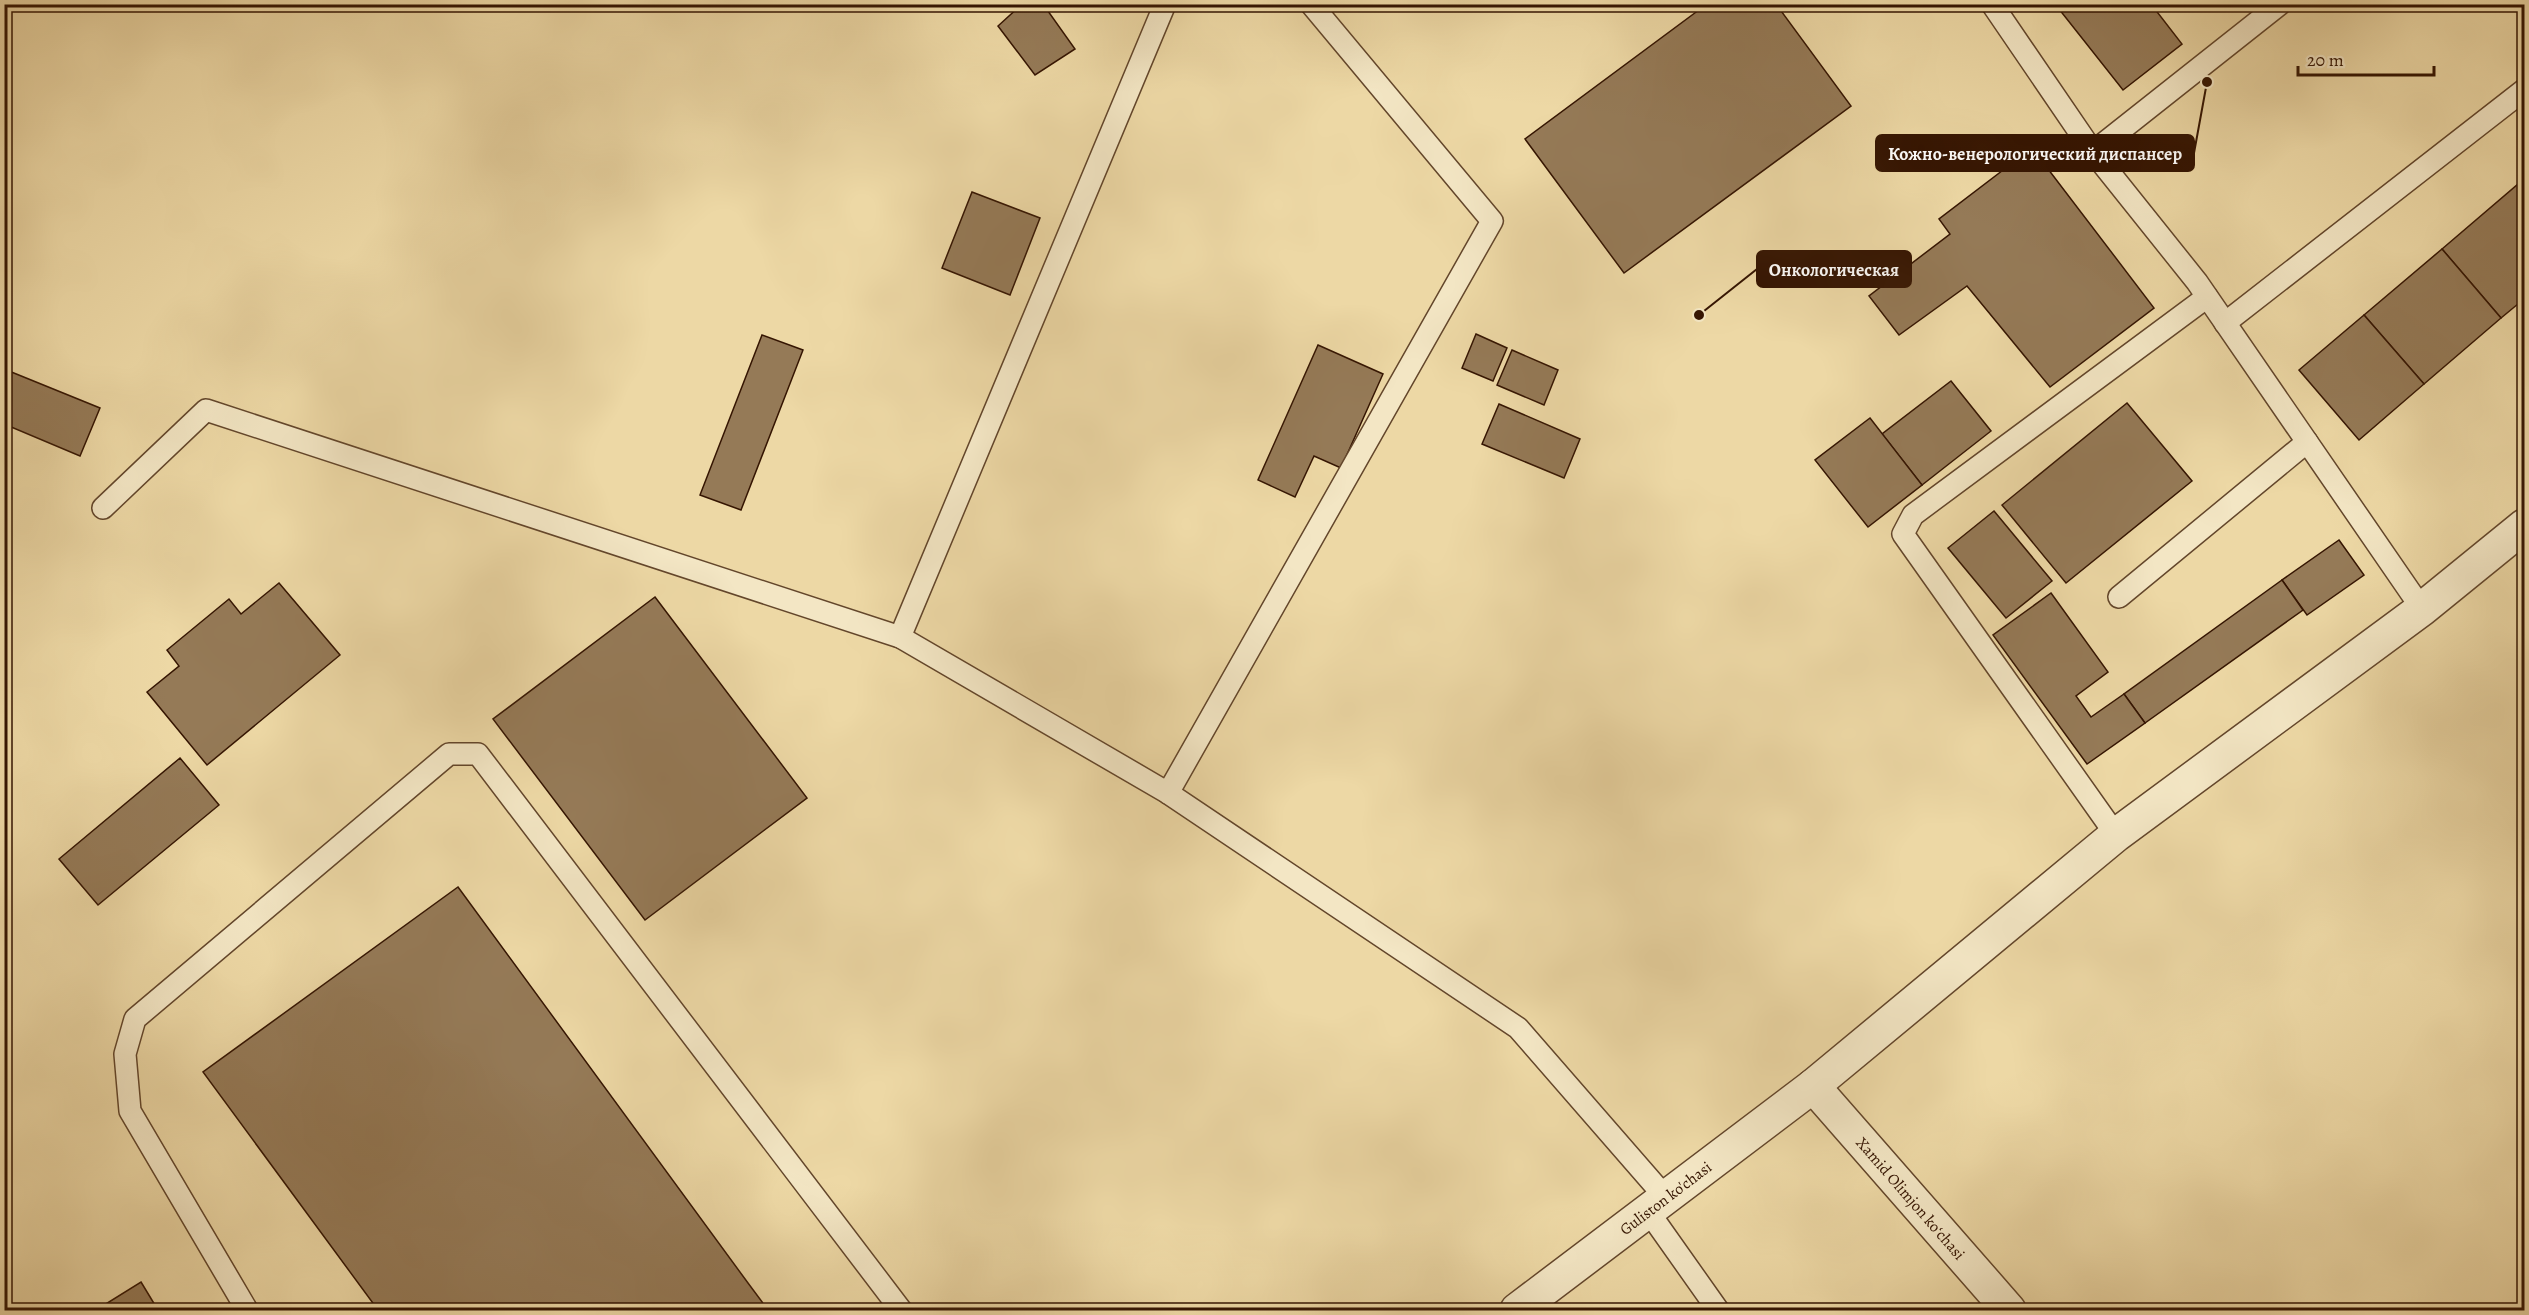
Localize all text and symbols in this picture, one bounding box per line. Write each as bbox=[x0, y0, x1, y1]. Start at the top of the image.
scale bar bbox=[2298, 39, 2434, 77]
text: 20 m bbox=[2307, 48, 2344, 72]
callout: Кожно-венерологический диспансер bbox=[1876, 135, 2194, 171]
text: Кожно-венерологический диспансер bbox=[1888, 142, 2182, 166]
callout: Онкологическая bbox=[1757, 251, 1911, 287]
text: Онкологическая bbox=[1769, 258, 1899, 282]
street label: Xamid Olimjon koʻchasi bbox=[1851, 1132, 1970, 1265]
street label: Guliston ko'chasi bbox=[1615, 1156, 1717, 1241]

